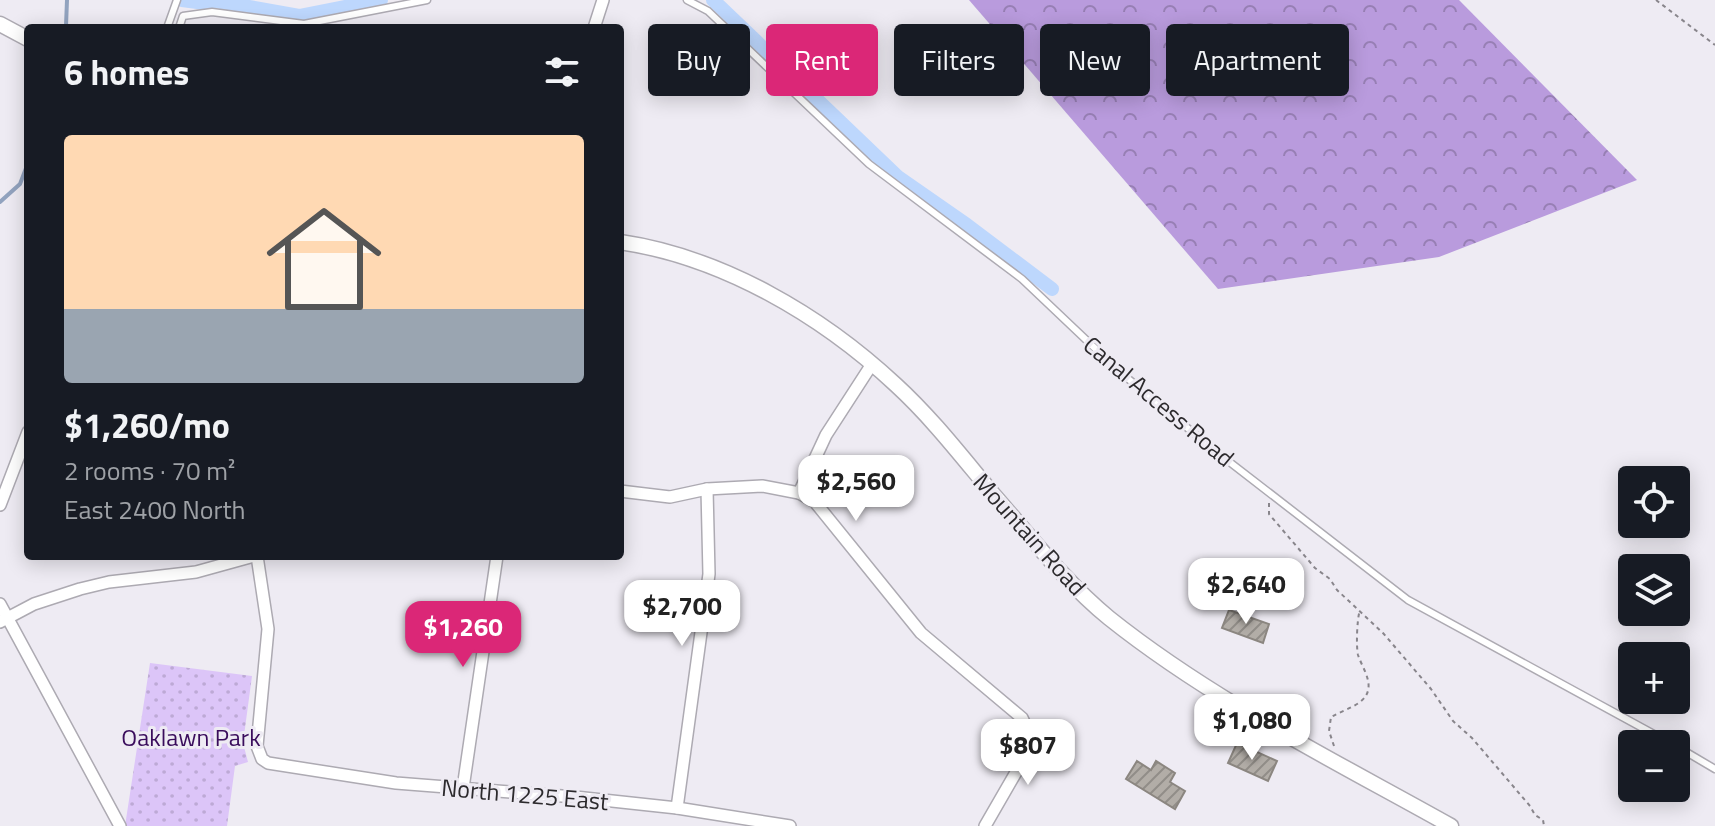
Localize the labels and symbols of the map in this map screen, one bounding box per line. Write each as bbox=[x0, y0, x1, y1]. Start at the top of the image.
street label: Canal Access Road bbox=[1076, 327, 1242, 475]
pin: $2,560 bbox=[791, 455, 921, 523]
street label: Mountain Road bbox=[965, 465, 1095, 603]
pin: $2,640 bbox=[1181, 558, 1311, 626]
pin: $2,700 bbox=[617, 580, 747, 648]
pin: $1,260 bbox=[398, 601, 528, 669]
pin: $1,080 bbox=[1187, 694, 1317, 762]
park label: Oaklawn Park bbox=[121, 719, 261, 755]
pin: $807 bbox=[981, 719, 1075, 787]
street label: North 1225 East bbox=[440, 769, 611, 819]

